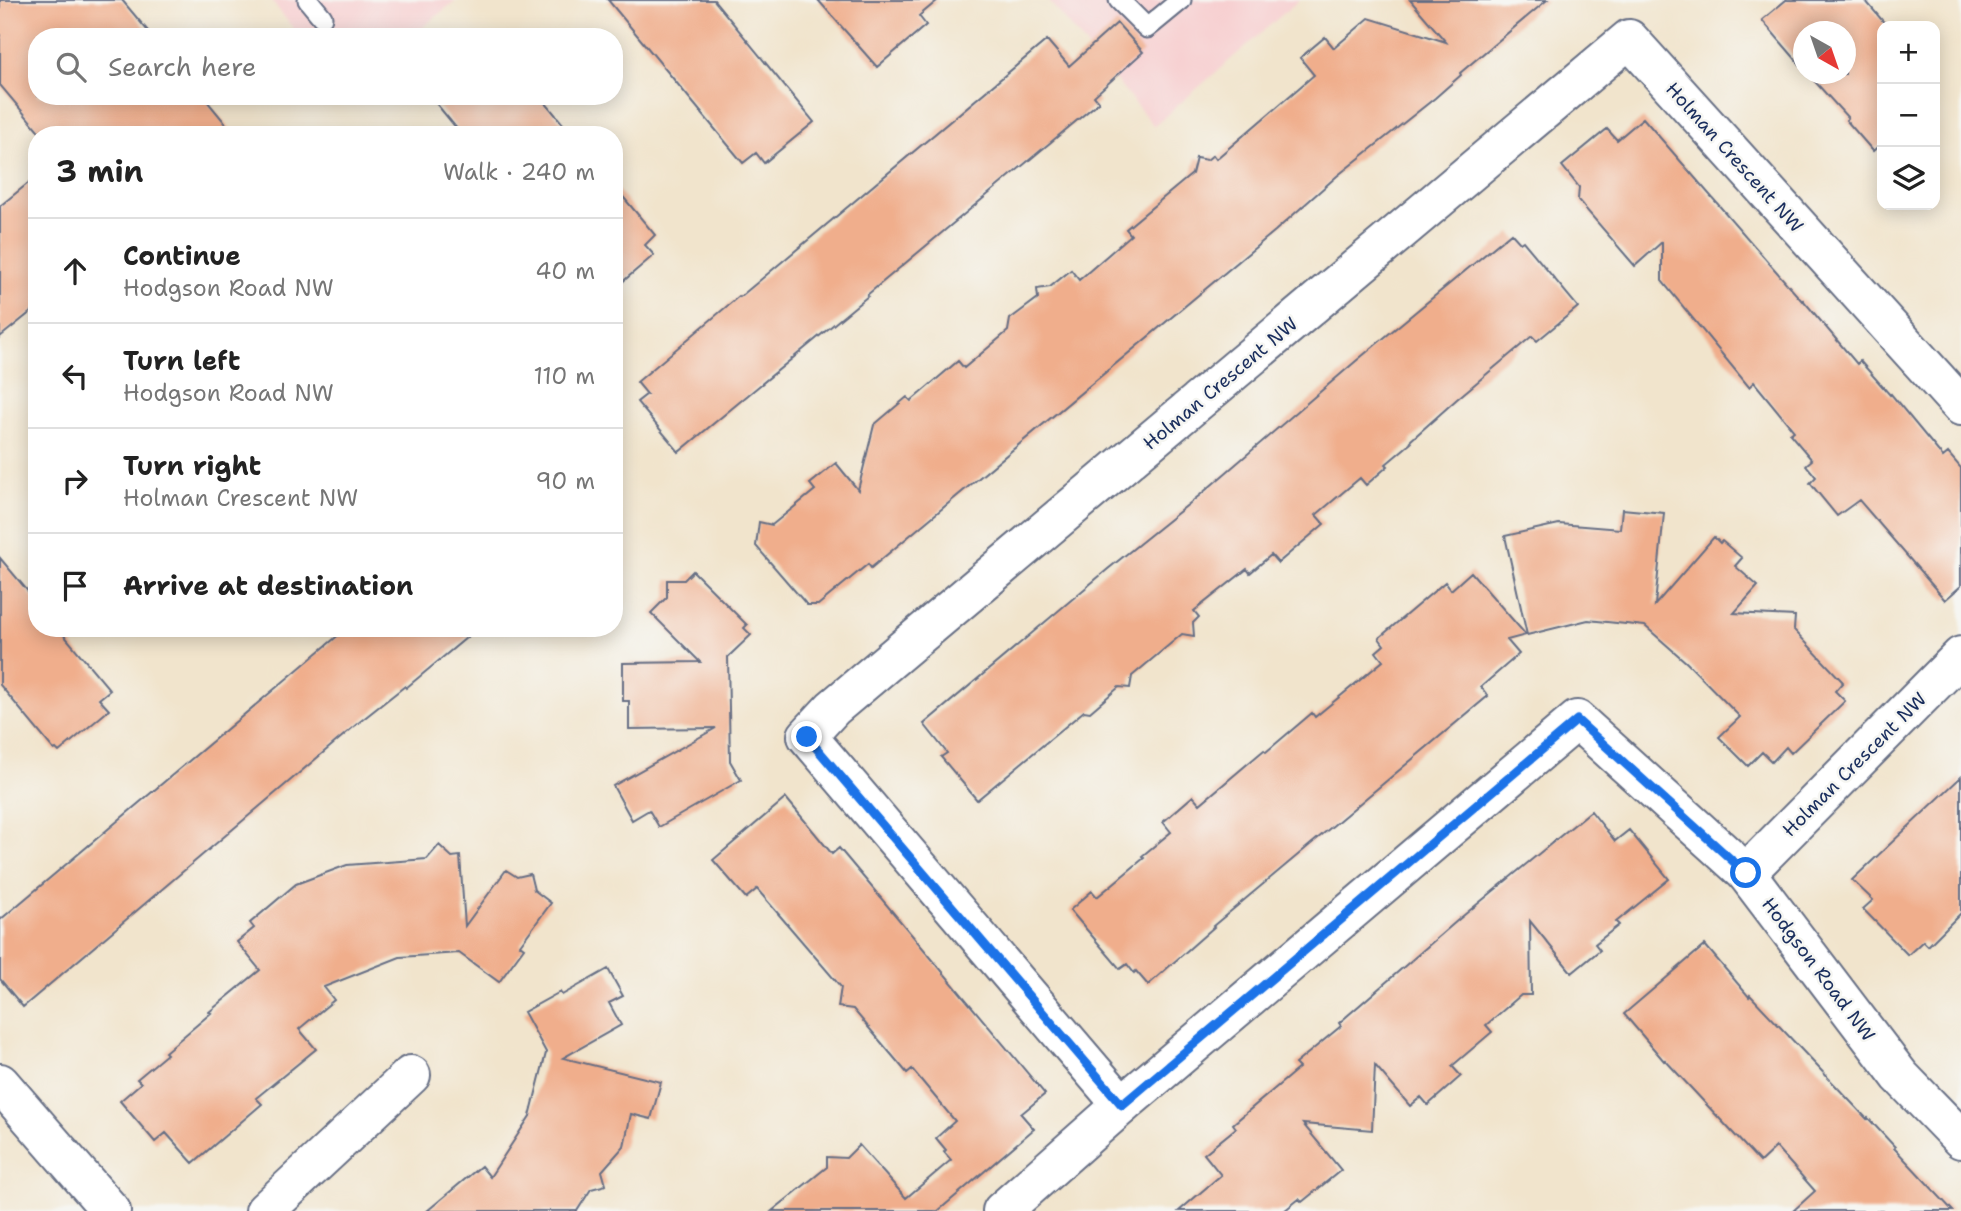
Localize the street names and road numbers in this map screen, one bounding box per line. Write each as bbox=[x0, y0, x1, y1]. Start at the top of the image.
street label: Holman Crescent NW bbox=[1660, 77, 1809, 238]
street label: Holman Crescent NW bbox=[1138, 311, 1303, 455]
street label: Holman Crescent NW bbox=[1777, 687, 1932, 842]
street label: Hodgson Road NW bbox=[1756, 892, 1881, 1046]

